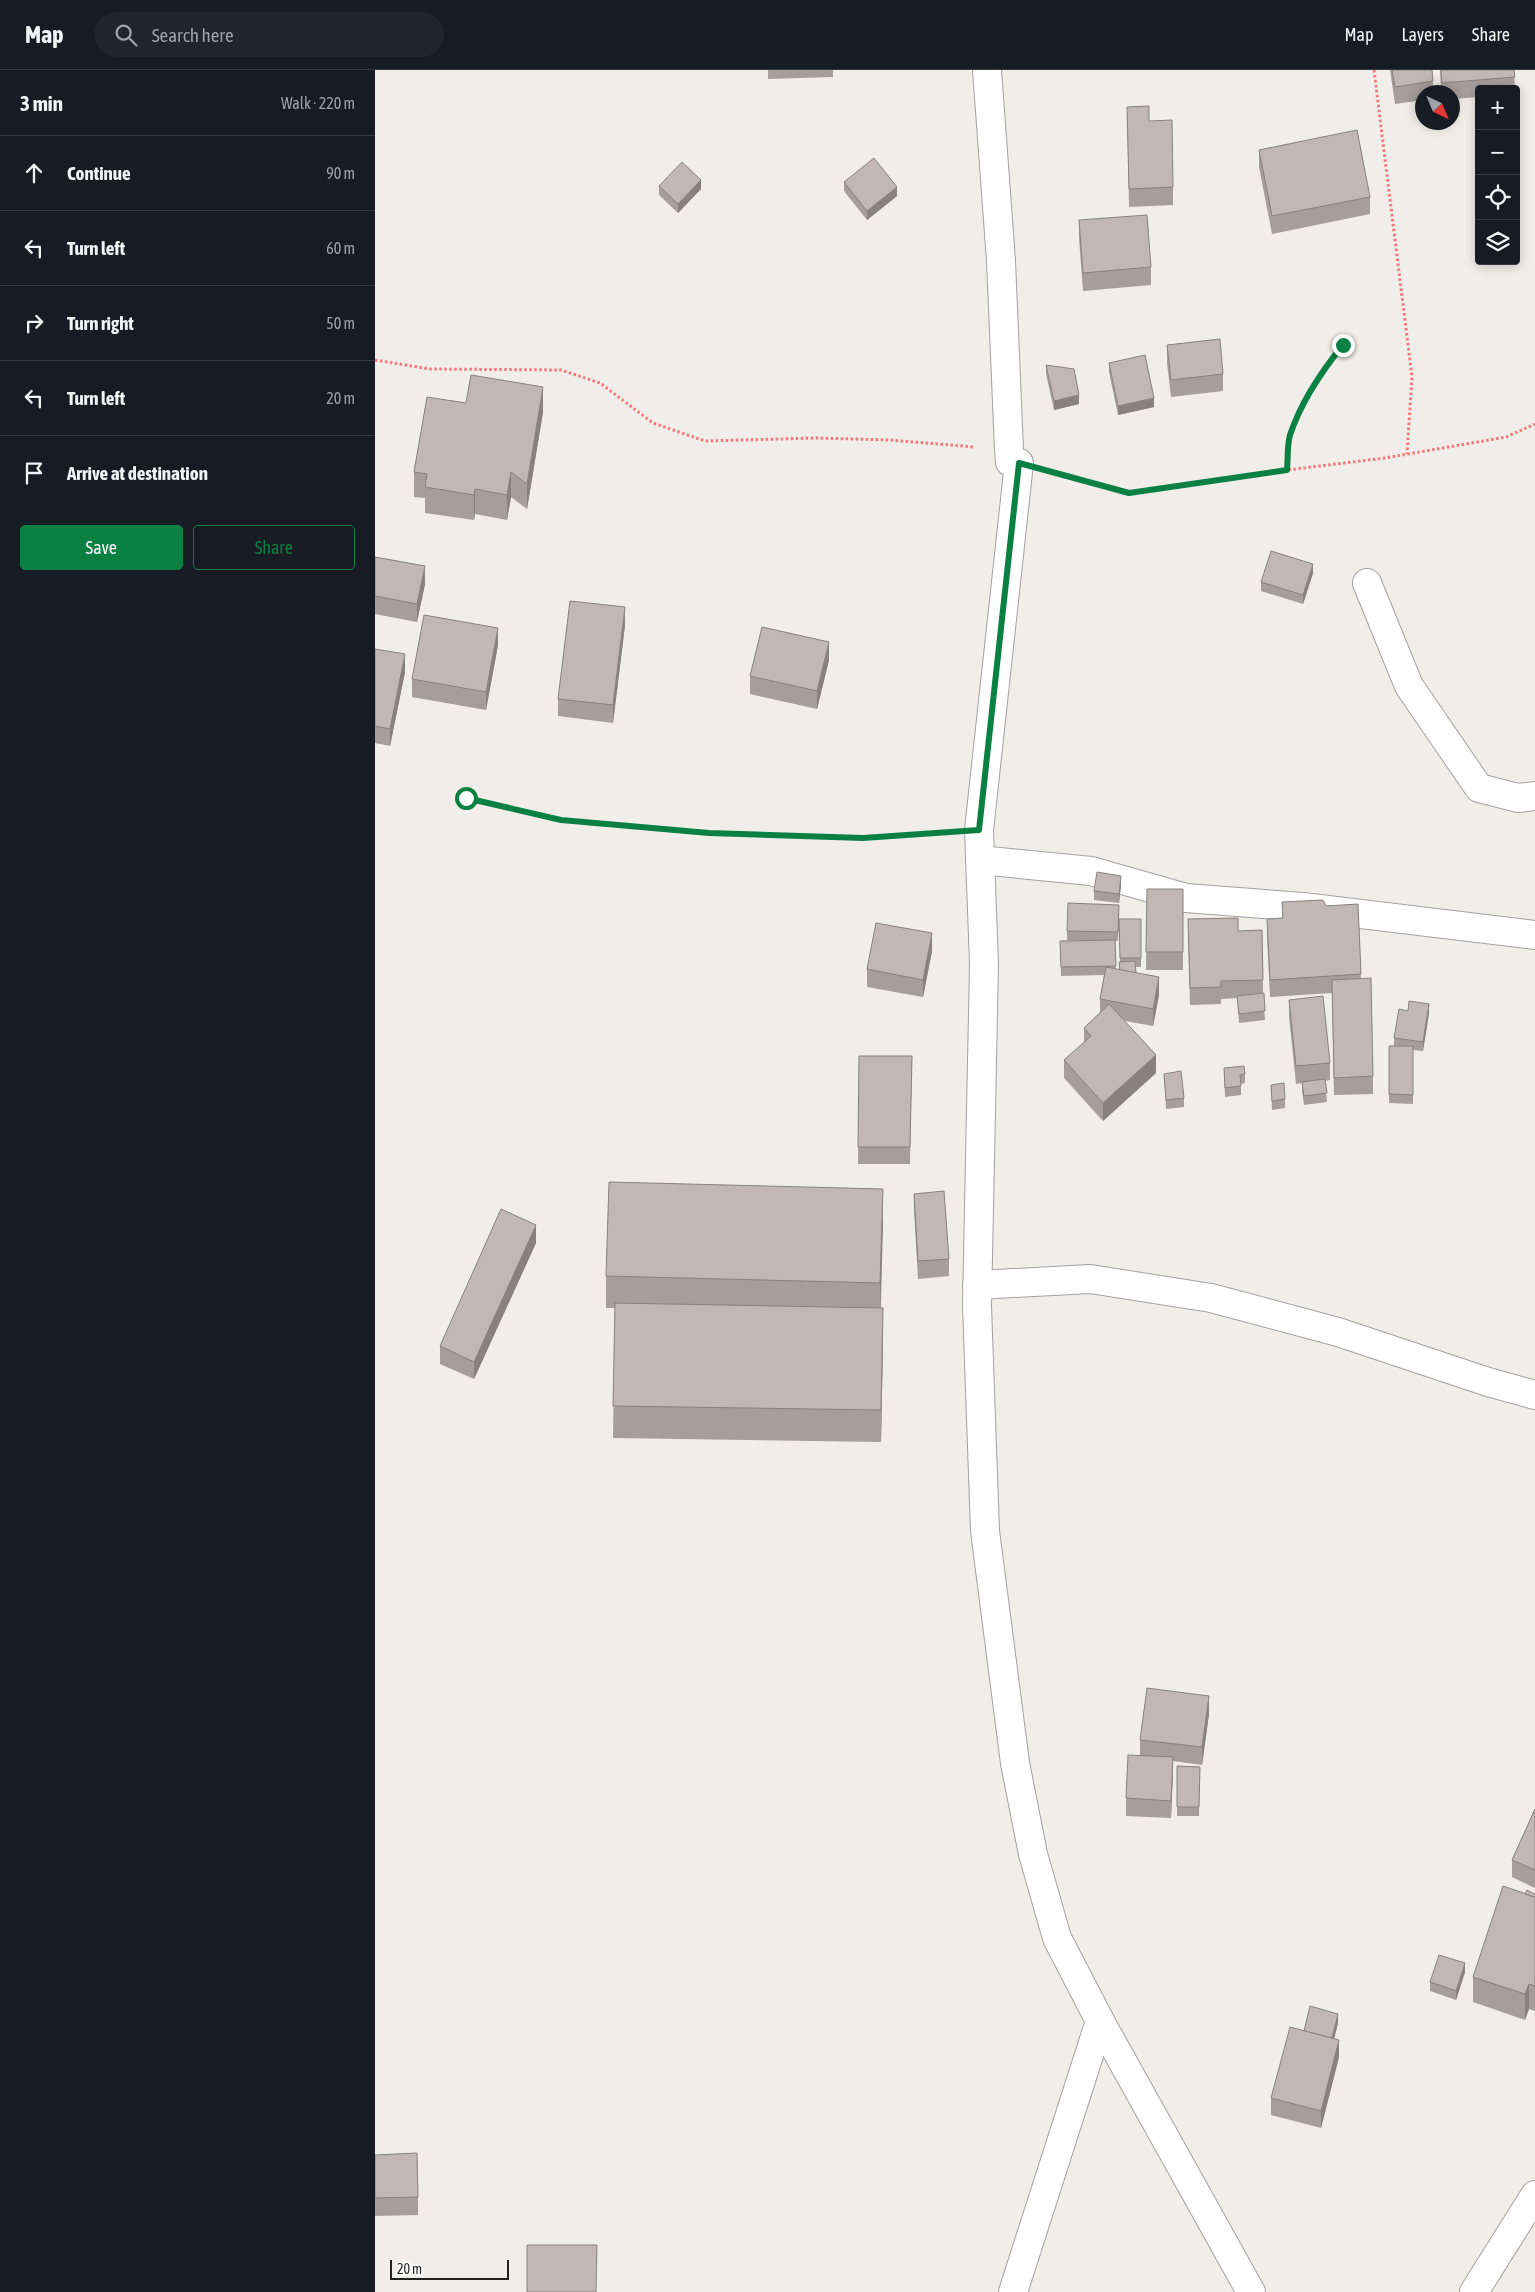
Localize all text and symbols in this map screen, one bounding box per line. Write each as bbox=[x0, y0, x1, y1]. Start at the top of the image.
search box bbox=[94, 12, 444, 57]
text: Map bbox=[25, 21, 64, 48]
icon: search bbox=[112, 21, 140, 49]
text: Search here bbox=[152, 24, 234, 46]
text: Map bbox=[1344, 24, 1373, 45]
text: Layers bbox=[1401, 24, 1444, 45]
text: Share bbox=[1472, 24, 1510, 45]
north arrow bbox=[1415, 85, 1460, 130]
map controls bbox=[1475, 85, 1520, 265]
button: + bbox=[1475, 85, 1520, 130]
text: 3 min bbox=[20, 91, 63, 115]
text: Walk · 220 m bbox=[281, 94, 355, 112]
button: − bbox=[1475, 130, 1520, 175]
icon: ahead bbox=[20, 159, 48, 187]
text: Continue bbox=[67, 162, 131, 184]
text: 90 m bbox=[326, 164, 355, 182]
button: locate bbox=[1475, 175, 1520, 220]
button: layers bbox=[1475, 220, 1520, 265]
icon: left bbox=[20, 234, 48, 262]
text: Turn left bbox=[67, 237, 125, 259]
text: 60 m bbox=[326, 239, 355, 257]
icon: right bbox=[20, 309, 48, 337]
text: Turn right bbox=[67, 312, 134, 334]
text: 50 m bbox=[326, 314, 355, 332]
route end bbox=[1332, 334, 1355, 357]
icon: left bbox=[20, 384, 48, 412]
text: Turn left bbox=[67, 387, 125, 409]
text: 20 m bbox=[326, 389, 355, 407]
icon: arrive bbox=[20, 459, 48, 487]
text: Arrive at destination bbox=[67, 462, 208, 484]
button: Save bbox=[20, 525, 183, 570]
button: Share bbox=[193, 525, 355, 570]
route start bbox=[455, 787, 478, 810]
scale bar bbox=[390, 2257, 509, 2280]
text: 20 m bbox=[397, 2261, 422, 2277]

